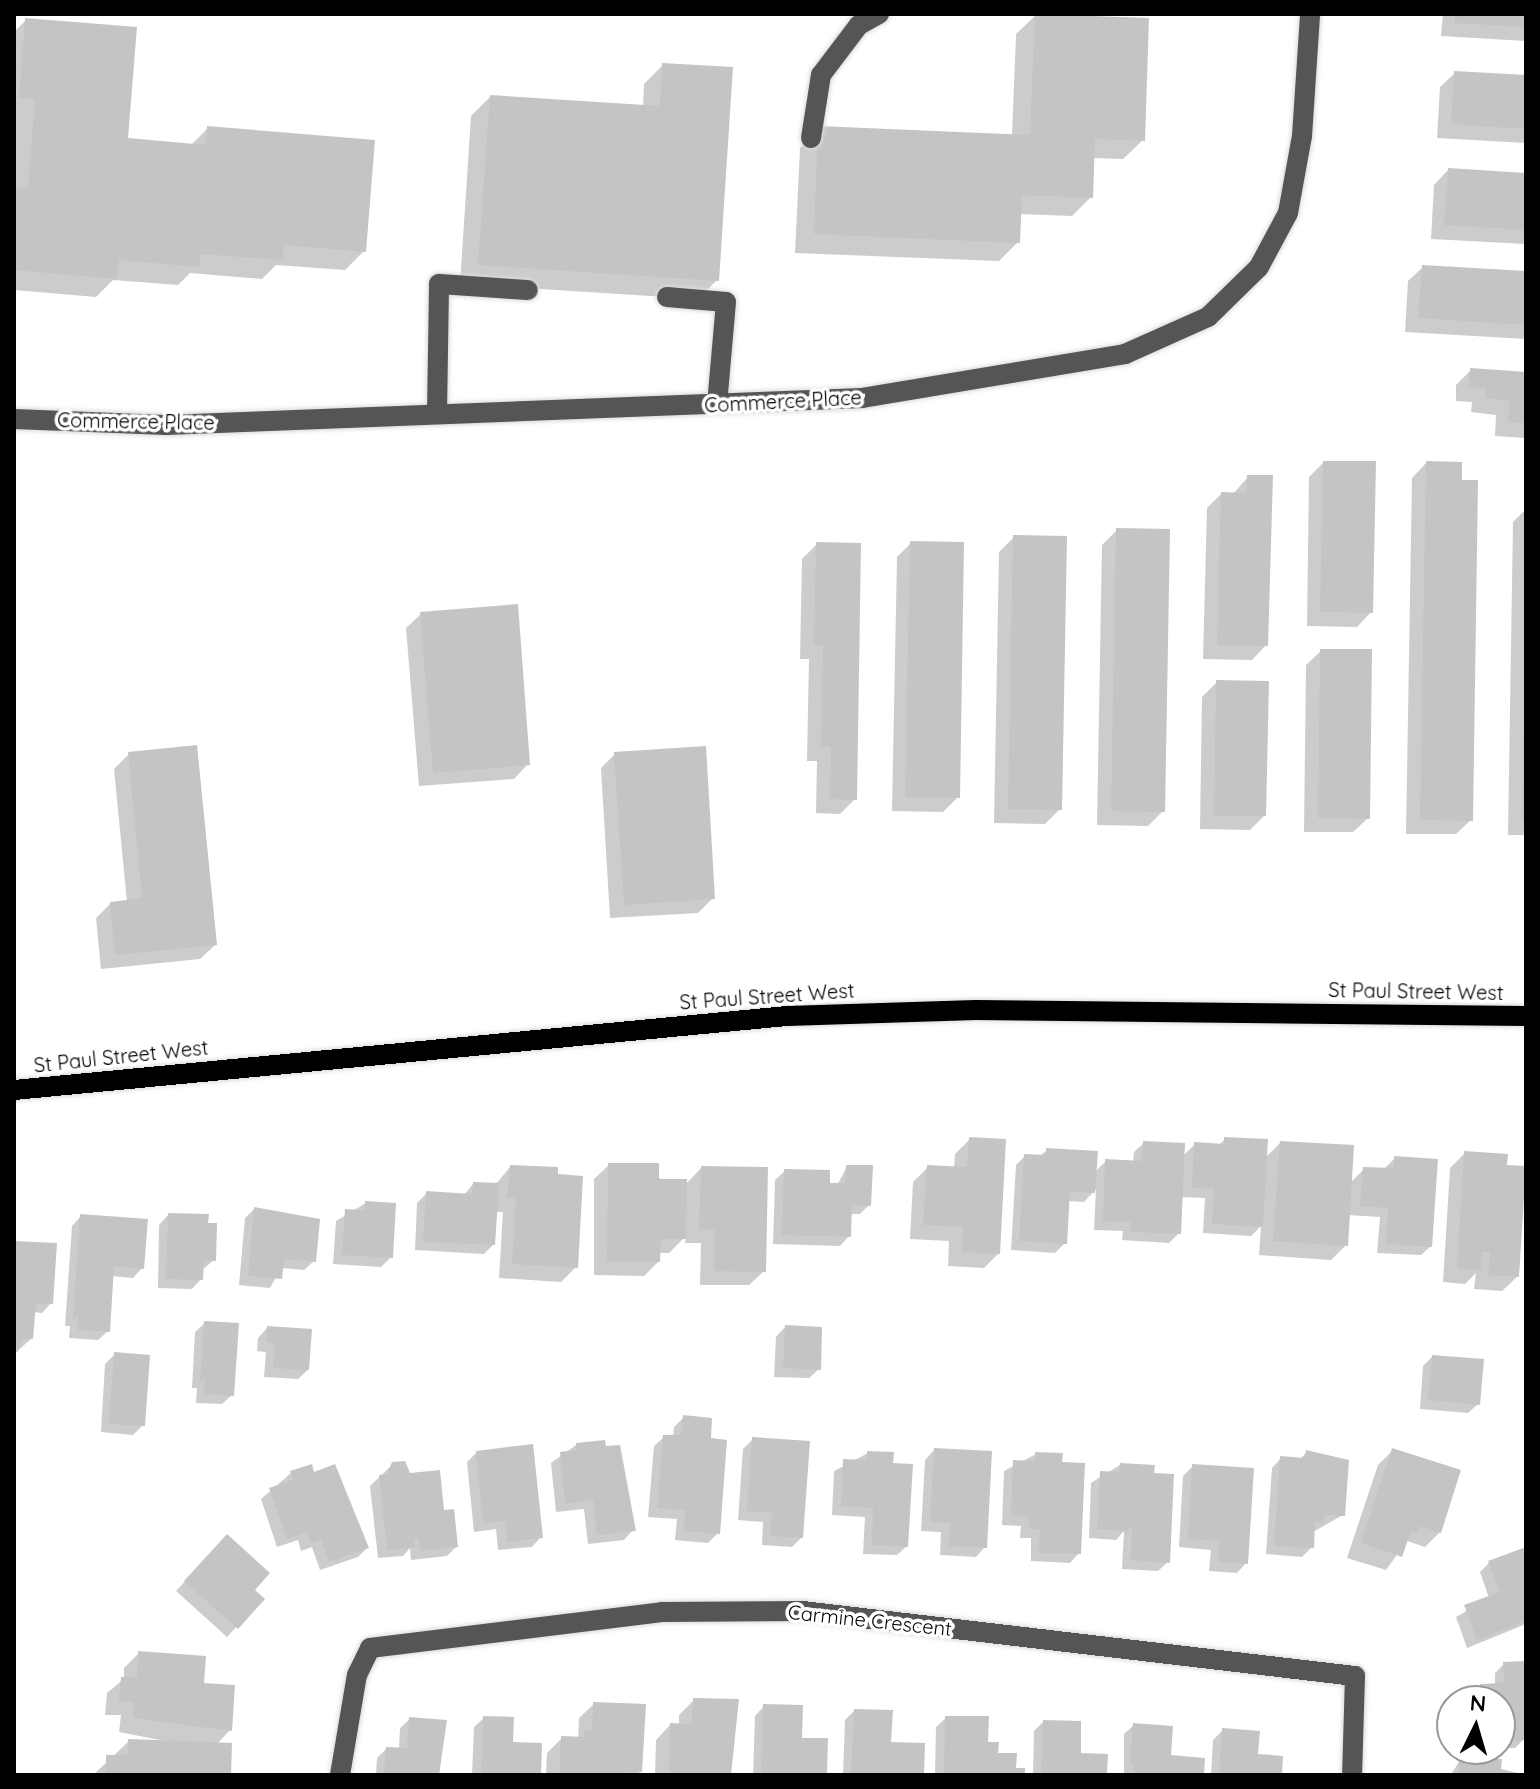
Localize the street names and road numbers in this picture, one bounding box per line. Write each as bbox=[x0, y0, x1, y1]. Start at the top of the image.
street label: Commerce Place bbox=[704, 385, 862, 417]
street label: Commerce Place bbox=[57, 408, 215, 434]
street label: St Paul Street West bbox=[1328, 977, 1504, 1005]
street label: St Paul Street West bbox=[679, 978, 855, 1014]
street label: St Paul Street West bbox=[33, 1035, 209, 1077]
street label: Carmine Crescent bbox=[787, 1599, 953, 1641]

